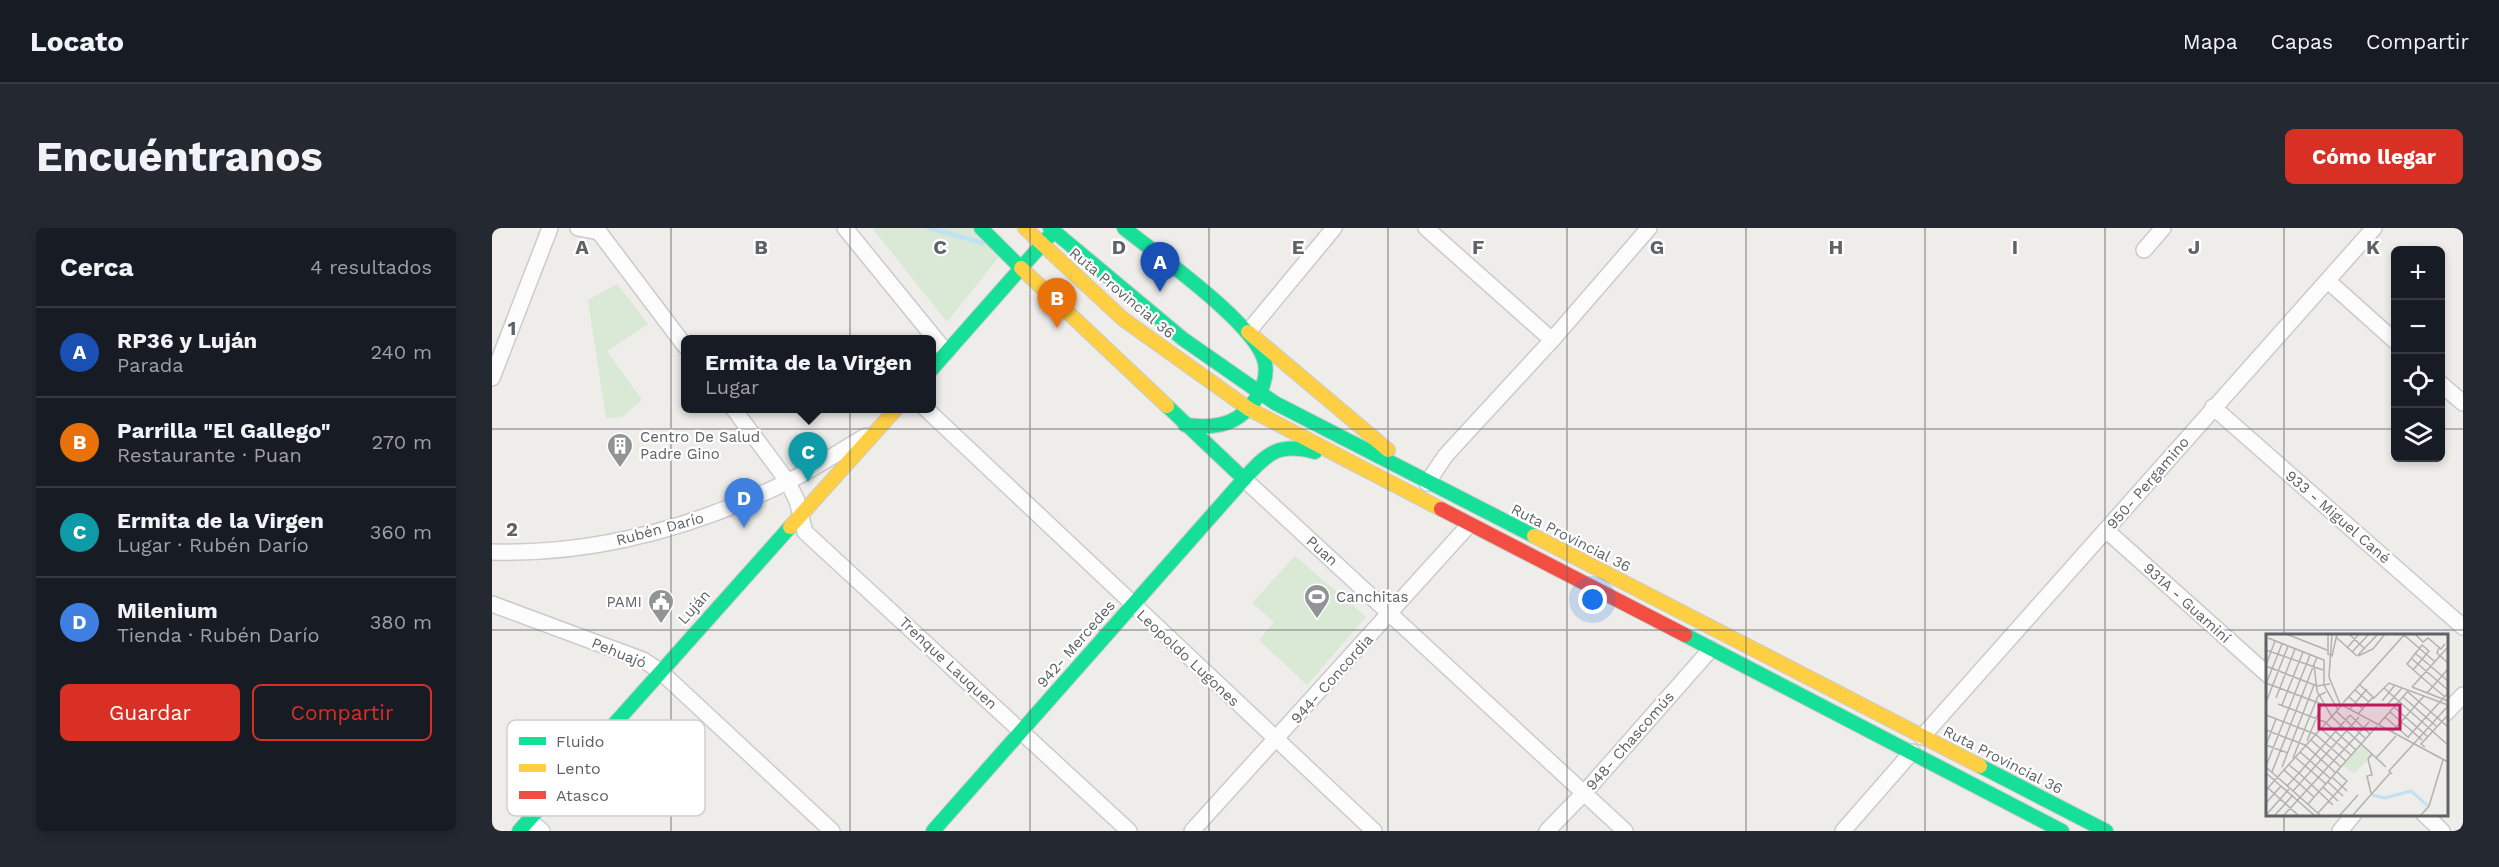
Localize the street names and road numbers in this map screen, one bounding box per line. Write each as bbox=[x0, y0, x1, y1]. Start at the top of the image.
street label: Ruta Provincial 36 bbox=[1066, 244, 1178, 342]
street label: 950- Pergamino bbox=[2103, 433, 2193, 533]
street label: 933 - Miguel Cané bbox=[2282, 467, 2394, 567]
street label: Ruta Provincial 36 bbox=[1508, 500, 1634, 576]
street label: Rubén Darío bbox=[614, 509, 706, 549]
street label: Puan bbox=[1303, 532, 1341, 570]
street label: 931A - Guaminí bbox=[2140, 559, 2234, 647]
street label: Luján bbox=[674, 586, 714, 628]
street label: 942- Mercedes bbox=[1033, 597, 1119, 691]
street label: Leopoldo Lugones bbox=[1133, 606, 1243, 710]
street label: Trenque Lauquen bbox=[895, 613, 1001, 713]
street label: 944- Concordia bbox=[1287, 630, 1377, 727]
street label: Pehuajó bbox=[589, 634, 649, 672]
street label: 948- Chascomús bbox=[1582, 688, 1678, 794]
street label: Ruta Provincial 36 bbox=[1940, 722, 2066, 798]

